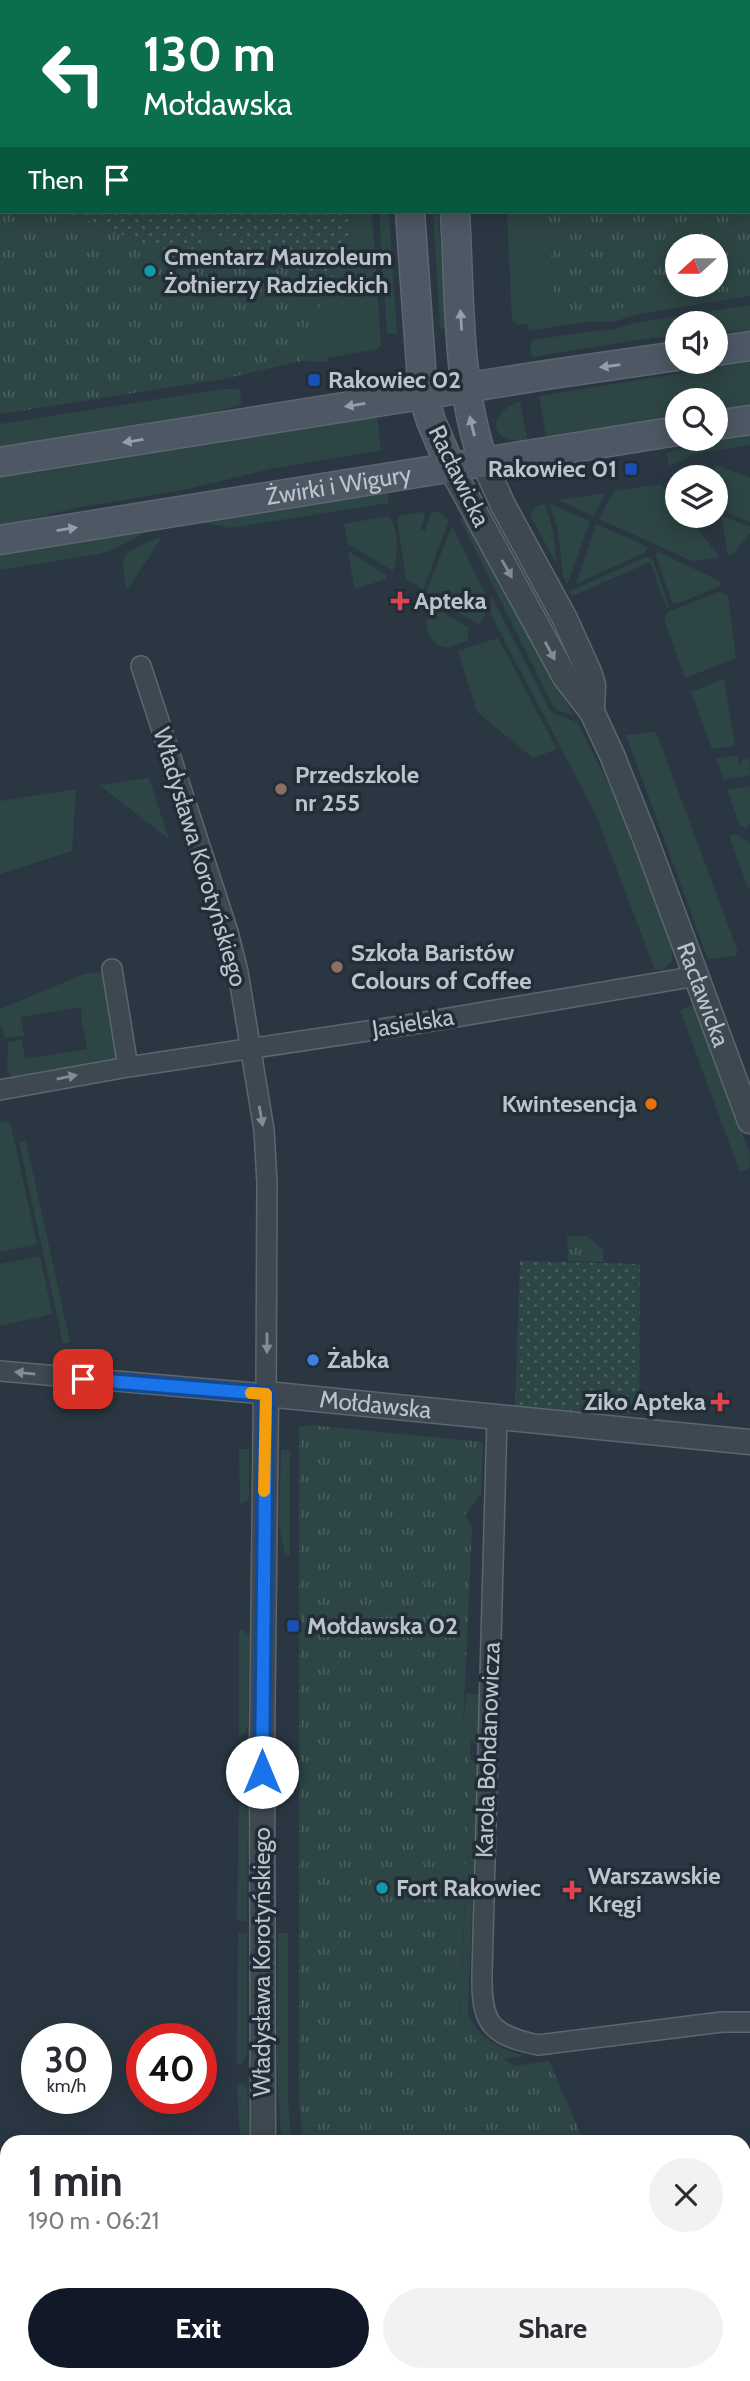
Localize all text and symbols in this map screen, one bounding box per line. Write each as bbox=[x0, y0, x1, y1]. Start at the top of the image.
text: 130 m bbox=[143, 24, 276, 83]
icon: left bbox=[28, 28, 119, 119]
text: Mołdawska bbox=[143, 84, 292, 123]
icon: arrive bbox=[98, 161, 136, 199]
text: Then bbox=[28, 164, 84, 196]
north arrow bbox=[665, 234, 728, 298]
map controls bbox=[665, 234, 728, 528]
place label: Cmentarz Mauzoleum Żołnierzy Radzieckich bbox=[164, 242, 392, 299]
marker: Cmentarz Mauzoleum Żołnierzy Radzieckich bbox=[142, 263, 158, 279]
one-way arrow bbox=[456, 309, 467, 331]
button: sound bbox=[665, 311, 728, 374]
one-way arrow bbox=[599, 360, 621, 371]
place label: Rakowiec 02 bbox=[328, 365, 461, 394]
marker: Rakowiec 02 bbox=[306, 372, 322, 388]
button: search bbox=[665, 388, 728, 451]
one-way arrow bbox=[344, 400, 366, 411]
one-way arrow bbox=[466, 415, 477, 437]
street label: Racławicka bbox=[422, 420, 497, 532]
one-way arrow bbox=[122, 436, 144, 447]
place label: Rakowiec 01 bbox=[488, 454, 617, 483]
street label: Żwirki i Wigury bbox=[264, 459, 413, 511]
marker: Rakowiec 01 bbox=[623, 461, 639, 477]
button: layers bbox=[665, 465, 728, 528]
one-way arrow bbox=[56, 523, 78, 534]
one-way arrow bbox=[500, 560, 512, 580]
place label: Apteka bbox=[414, 586, 487, 615]
marker: Apteka bbox=[392, 593, 408, 609]
one-way arrow bbox=[544, 641, 556, 661]
street label: Władysława Korotyńskiego bbox=[147, 724, 254, 990]
place label: Przedszkole nr 255 bbox=[295, 760, 419, 817]
marker: Przedszkole nr 255 bbox=[273, 781, 289, 797]
place label: Szkoła Baristów Colours of Coffee bbox=[351, 938, 532, 995]
street label: Racławicka bbox=[671, 938, 736, 1051]
marker: Szkoła Baristów Colours of Coffee bbox=[329, 959, 345, 975]
street label: Jasielska bbox=[369, 1002, 456, 1043]
one-way arrow bbox=[56, 1072, 78, 1083]
place label: Kwintesencja bbox=[502, 1089, 637, 1118]
marker: Kwintesencja bbox=[643, 1096, 659, 1112]
one-way arrow bbox=[256, 1105, 267, 1127]
one-way arrow bbox=[261, 1333, 273, 1355]
place label: Żabka bbox=[327, 1345, 389, 1374]
pin bbox=[53, 1349, 113, 1409]
marker: Żabka bbox=[305, 1352, 321, 1368]
icon: arrive bbox=[64, 1360, 102, 1398]
one-way arrow bbox=[14, 1367, 36, 1378]
street label: Mołdawska bbox=[318, 1384, 433, 1424]
place label: Ziko Apteka bbox=[584, 1387, 706, 1416]
marker: Ziko Apteka bbox=[712, 1394, 728, 1410]
place label: Mołdawska 02 bbox=[307, 1611, 458, 1640]
marker: Mołdawska 02 bbox=[285, 1618, 301, 1634]
street label: Karola Bohdanowicza bbox=[469, 1641, 506, 1859]
position arrow bbox=[225, 1735, 299, 1809]
street label: Władysława Korotyńskiego bbox=[247, 1827, 276, 2097]
place label: Warszawskie Kręgi bbox=[588, 1861, 721, 1918]
place label: Fort Rakowiec bbox=[396, 1873, 541, 1902]
marker: Fort Rakowiec bbox=[374, 1880, 390, 1896]
marker: Warszawskie Kręgi bbox=[562, 1880, 582, 1900]
speed limit sign: 40 bbox=[126, 2023, 217, 2114]
text: 30 bbox=[45, 2038, 88, 2081]
text: km/h bbox=[47, 2075, 86, 2097]
text: 1 min bbox=[28, 2155, 123, 2207]
button: close bbox=[649, 2158, 723, 2232]
text: 190 m · 06:21 bbox=[28, 2207, 159, 2235]
button: Exit bbox=[28, 2288, 369, 2368]
button: Share bbox=[383, 2288, 723, 2368]

